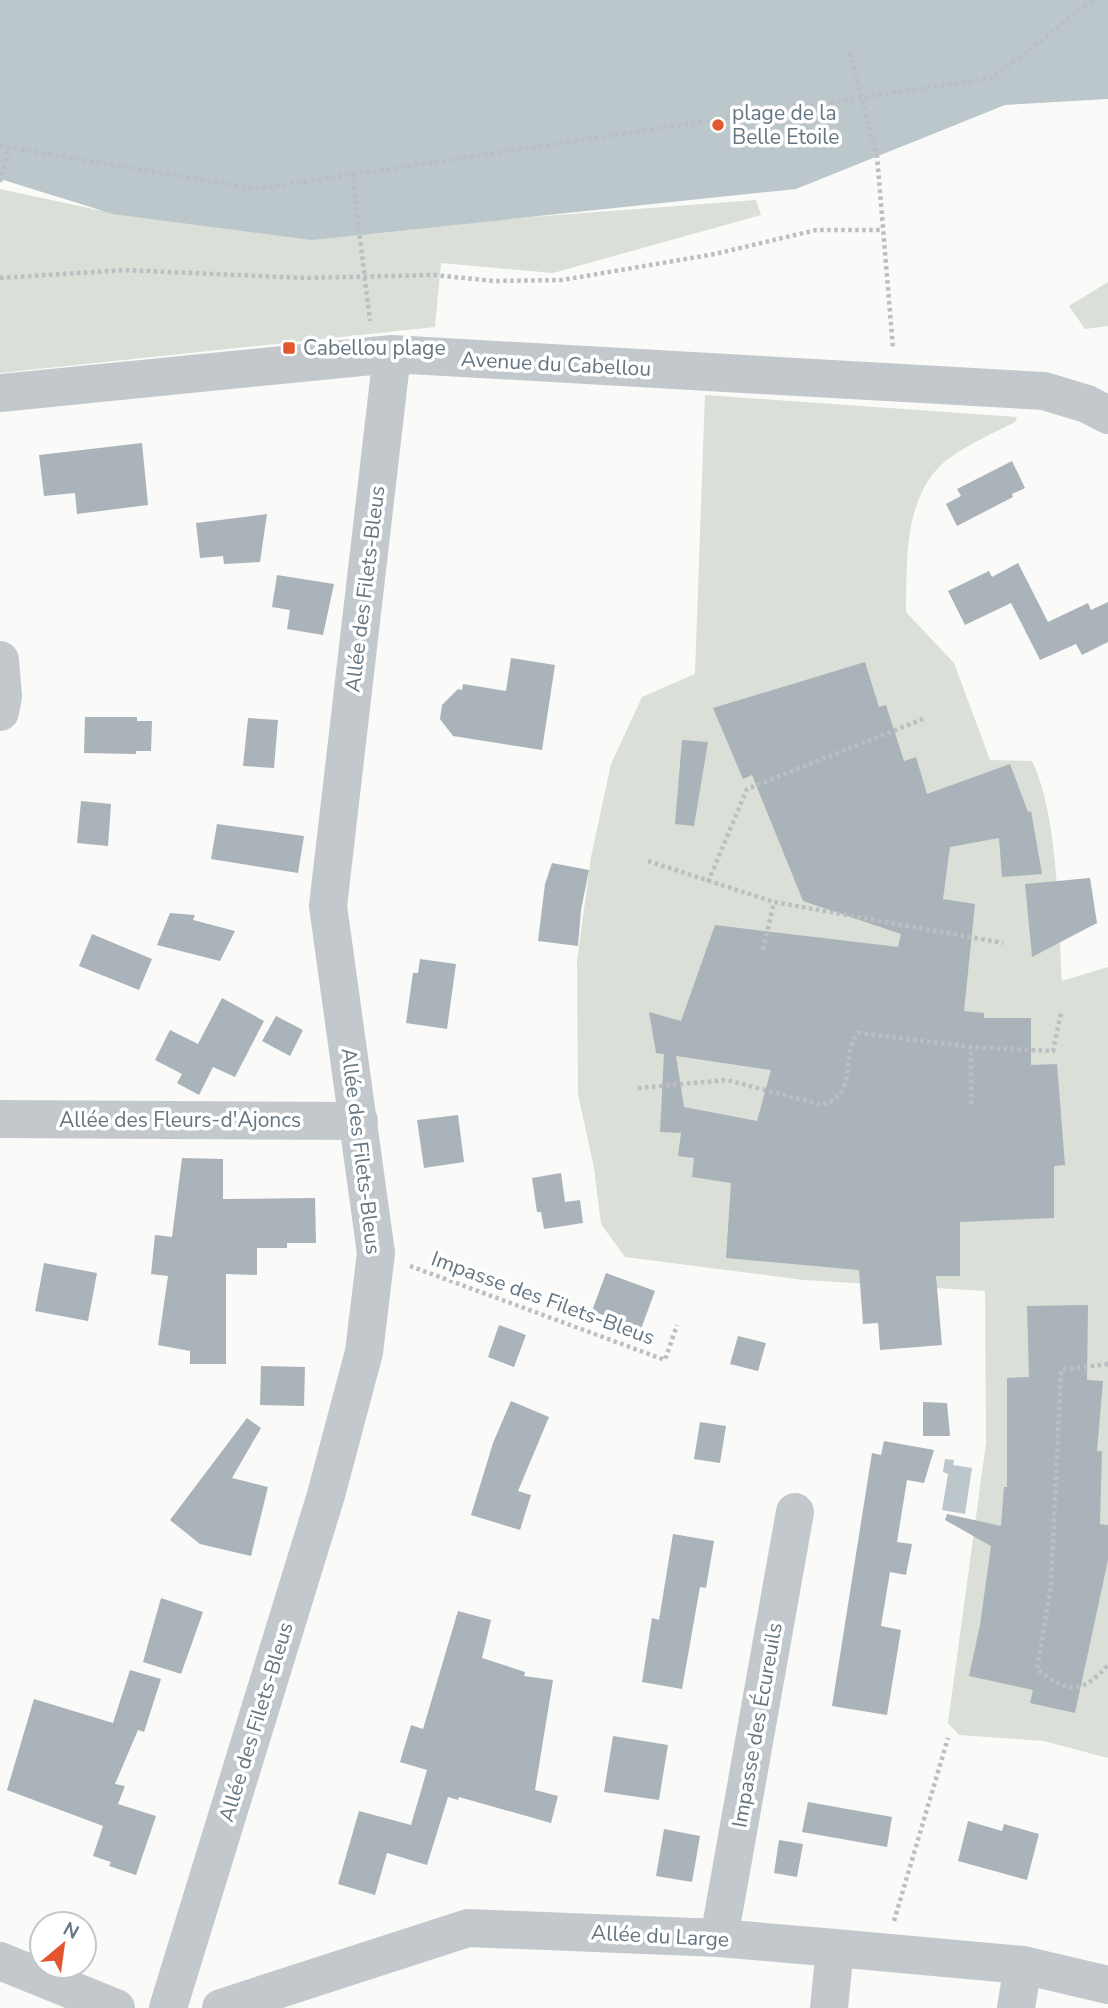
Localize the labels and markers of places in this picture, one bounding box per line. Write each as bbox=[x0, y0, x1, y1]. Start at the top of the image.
place label: plage de la Belle Etoile bbox=[732, 99, 839, 151]
marker: plage de la Belle Etoile bbox=[710, 117, 726, 133]
place label: Cabellou plage bbox=[303, 334, 446, 362]
marker: Cabellou plage bbox=[281, 340, 297, 356]

